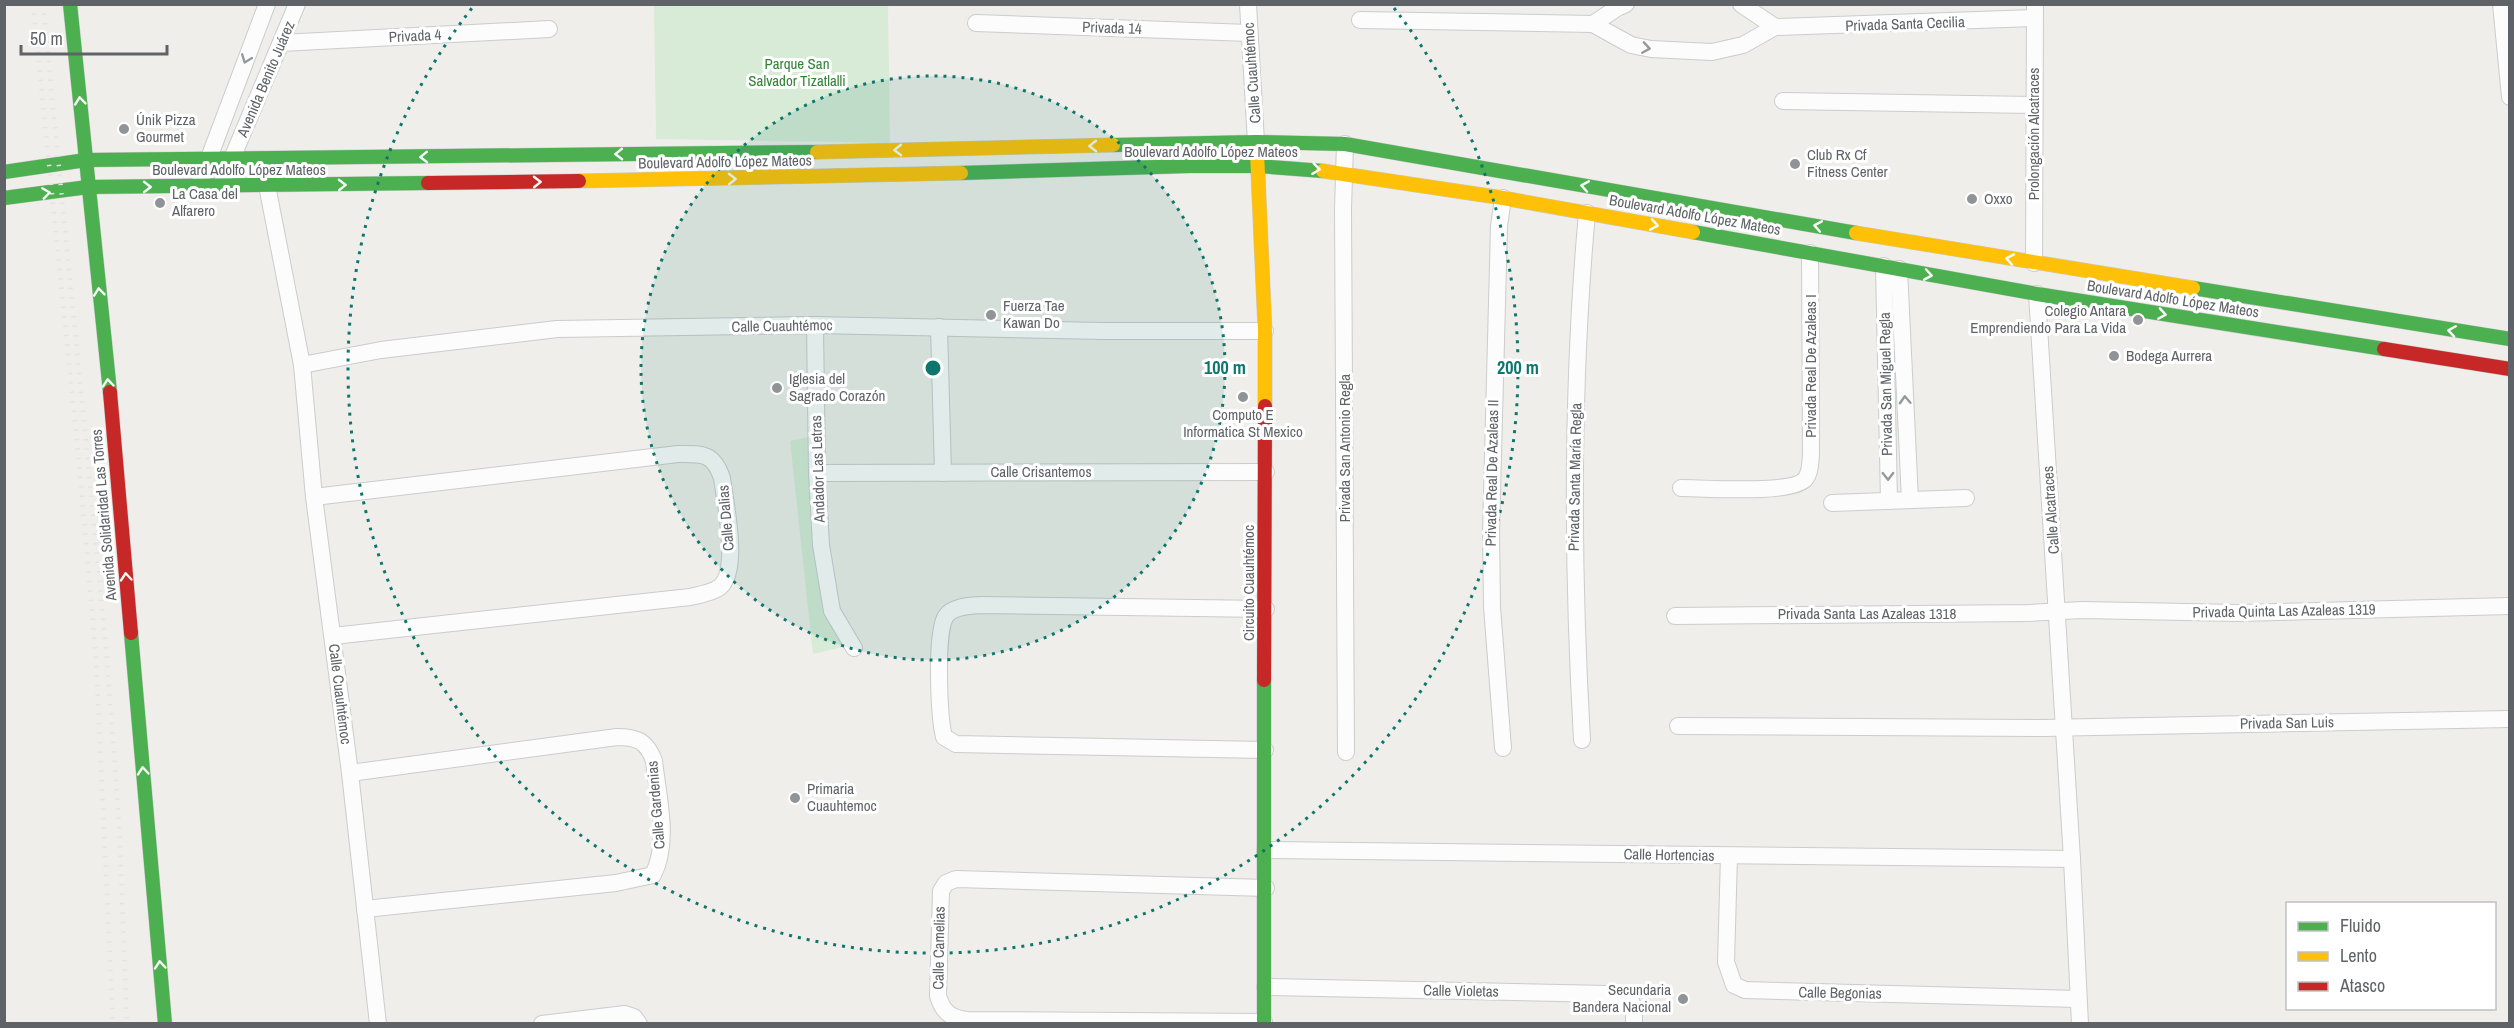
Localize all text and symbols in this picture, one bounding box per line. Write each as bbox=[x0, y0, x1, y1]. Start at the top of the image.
street label: Privada Santa Cecilia bbox=[1845, 11, 1965, 36]
street label: Privada 14 bbox=[1082, 16, 1142, 39]
scale bar bbox=[21, 18, 166, 56]
street label: Avenida Benito Juárez bbox=[231, 18, 299, 141]
street label: Calle Cuauhtémoc bbox=[1237, 22, 1266, 124]
street label: Privada 4 bbox=[388, 24, 442, 47]
text: 50 m bbox=[30, 26, 63, 51]
one-way arrow bbox=[1642, 41, 1651, 53]
one-way arrow bbox=[241, 53, 253, 64]
park label: Parque San Salvador Tizatlalli bbox=[748, 53, 846, 91]
street label: Prolongación Alcatraces bbox=[2023, 68, 2044, 200]
one-way arrow bbox=[74, 97, 86, 106]
place label: Únik Pizza Gourmet bbox=[136, 109, 196, 147]
marker: Únik Pizza Gourmet bbox=[117, 122, 131, 136]
one-way arrow bbox=[1088, 139, 1097, 152]
street label: Boulevard Adolfo López Mateos bbox=[1124, 141, 1298, 162]
one-way arrow bbox=[893, 144, 902, 157]
place label: Club Rx Cf Fitness Center bbox=[1807, 144, 1888, 182]
one-way arrow bbox=[614, 148, 623, 160]
street label: Boulevard Adolfo López Mateos bbox=[638, 149, 812, 174]
one-way arrow bbox=[419, 151, 428, 163]
marker: Club Rx Cf Fitness Center bbox=[1788, 157, 1802, 171]
street label: Boulevard Adolfo López Mateos bbox=[152, 159, 326, 180]
one-way arrow bbox=[1312, 163, 1321, 175]
one-way arrow bbox=[727, 173, 736, 185]
one-way arrow bbox=[532, 176, 541, 188]
one-way arrow bbox=[337, 179, 346, 192]
one-way arrow bbox=[1580, 180, 1590, 193]
one-way arrow bbox=[142, 181, 151, 193]
place label: La Casa del Alfarero bbox=[171, 183, 238, 221]
one-way arrow bbox=[42, 187, 51, 199]
place label: Oxxo bbox=[1984, 188, 2013, 209]
street label: Boulevard Adolfo López Mateos bbox=[1608, 189, 1782, 240]
marker: Oxxo bbox=[1965, 192, 1979, 206]
marker: La Casa del Alfarero bbox=[153, 196, 167, 210]
one-way arrow bbox=[1648, 218, 1658, 231]
one-way arrow bbox=[1814, 220, 1824, 233]
one-way arrow bbox=[2006, 253, 2015, 265]
one-way arrow bbox=[1924, 268, 1933, 280]
street label: Boulevard Adolfo López Mateos bbox=[2086, 275, 2260, 322]
one-way arrow bbox=[94, 288, 106, 297]
street label: Privada Real De Azaleas I bbox=[1800, 294, 1821, 438]
place label: Fuerza Tae Kawan Do bbox=[1003, 295, 1065, 333]
place label: Colegio Antara Emprendiendo Para La Vida bbox=[1970, 300, 2126, 338]
one-way arrow bbox=[2157, 307, 2167, 320]
marker: Fuerza Tae Kawan Do bbox=[984, 308, 998, 322]
street label: Privada San Miguel Regla bbox=[1874, 312, 1897, 456]
marker: Colegio Antara Emprendiendo Para La Vida bbox=[2131, 313, 2145, 327]
street label: Calle Cuauhtémoc bbox=[731, 314, 833, 337]
one-way arrow bbox=[2447, 325, 2456, 337]
place label: Bodega Aurrera bbox=[2126, 345, 2212, 366]
marker: Bodega Aurrera bbox=[2107, 349, 2121, 363]
text: 100 m bbox=[1204, 355, 1246, 380]
text: 200 m bbox=[1497, 355, 1539, 380]
centre of rings bbox=[923, 358, 943, 378]
place label: Iglesia del Sagrado Corazón bbox=[789, 368, 885, 406]
street label: Privada San Antonio Regla bbox=[1334, 374, 1355, 522]
one-way arrow bbox=[102, 378, 115, 387]
marker: Iglesia del Sagrado Corazón bbox=[770, 381, 784, 395]
marker: Computo E Informatica St Mexico bbox=[1236, 390, 1250, 404]
one-way arrow bbox=[1899, 396, 1912, 405]
street label: Privada Real De Azaleas II bbox=[1480, 399, 1503, 547]
street label: Privada Santa María Regla bbox=[1563, 402, 1586, 551]
place label: Computo E Informatica St Mexico bbox=[1183, 404, 1303, 442]
street label: Andador Las Letras bbox=[805, 415, 830, 524]
street label: Avenida Solidaridad Las Torres bbox=[86, 429, 122, 603]
street label: Calle Crisantemos bbox=[990, 461, 1092, 482]
street label: Calle Alcatraces bbox=[2037, 465, 2064, 555]
one-way arrow bbox=[1882, 472, 1894, 481]
street label: Calle Dalias bbox=[712, 484, 739, 552]
street label: Circuito Cuauhtémoc bbox=[1238, 525, 1259, 641]
one-way arrow bbox=[120, 572, 133, 581]
street label: Privada Quinta Las Azaleas 1319 bbox=[2192, 598, 2376, 623]
street label: Privada Santa Las Azaleas 1318 bbox=[1778, 603, 1956, 624]
street label: Calle Cuauhtémoc bbox=[324, 642, 357, 745]
street label: Privada San Luis bbox=[2240, 711, 2334, 734]
street label: Calle Gardenias bbox=[641, 760, 670, 850]
one-way arrow bbox=[137, 766, 150, 776]
place label: Primaria Cuauhtemoc bbox=[807, 778, 877, 816]
marker: Primaria Cuauhtemoc bbox=[788, 791, 802, 805]
street label: Calle Hortencias bbox=[1623, 843, 1715, 866]
legend bbox=[2286, 902, 2496, 1010]
street label: Calle Camelias bbox=[927, 906, 950, 990]
text: Fluido bbox=[2340, 913, 2381, 938]
text: Lento bbox=[2340, 943, 2377, 968]
one-way arrow bbox=[154, 961, 167, 970]
text: Atasco bbox=[2339, 973, 2385, 998]
street label: Calle Violetas bbox=[1423, 979, 1499, 1002]
place label: Secundaria Bandera Nacional bbox=[1573, 979, 1671, 1017]
street label: Calle Begonias bbox=[1798, 981, 1882, 1004]
marker: Secundaria Bandera Nacional bbox=[1676, 992, 1690, 1006]

